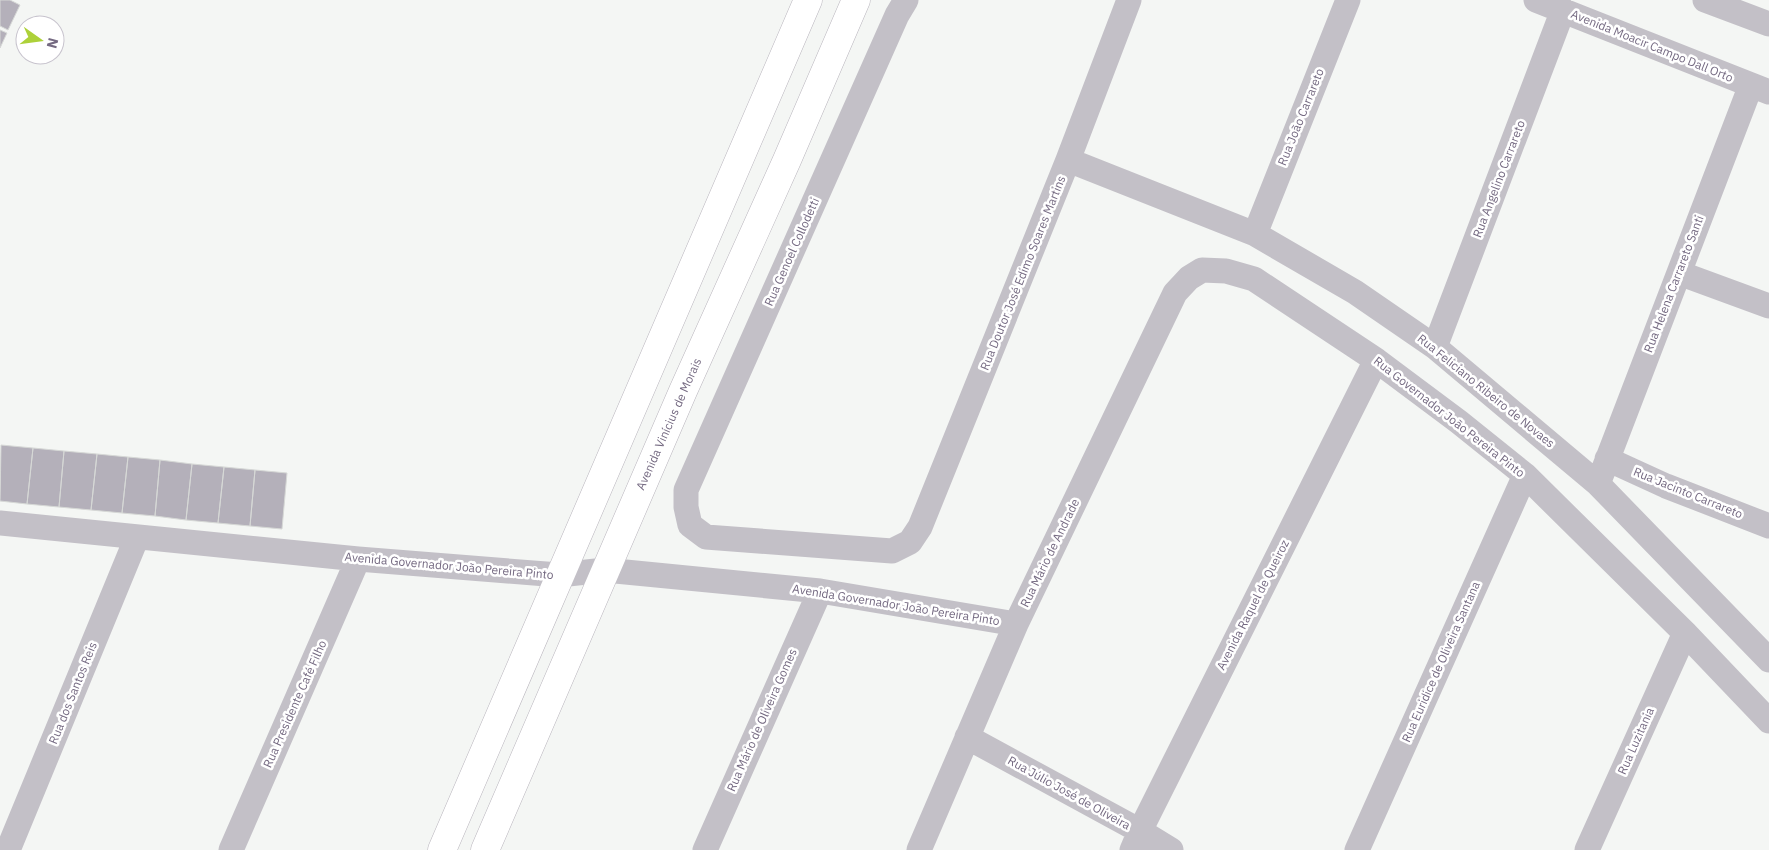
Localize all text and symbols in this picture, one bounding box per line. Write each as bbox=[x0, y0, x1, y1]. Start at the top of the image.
street label: Avenida Moacir Campo Dall Orto bbox=[1569, 6, 1736, 85]
north arrow bbox=[15, 15, 65, 65]
text: N bbox=[43, 36, 63, 50]
street label: Rua João Carrareto bbox=[1274, 66, 1327, 168]
street label: Rua Angelino Carrareto bbox=[1469, 118, 1528, 240]
street label: Rua Doutor José Edimo Soares Martins bbox=[977, 173, 1069, 372]
street label: Rua Genoel Collodetti bbox=[761, 195, 822, 308]
street label: Rua Helena Carrareto Santi bbox=[1640, 213, 1707, 355]
street label: Rua Feliciano Ribeiro de Novaes bbox=[1415, 331, 1558, 451]
street label: Rua Governador João Pereira Pinto bbox=[1371, 353, 1528, 480]
street label: Avenida Vinícius de Morais bbox=[633, 355, 705, 492]
street label: Rua Jacinto Carrareto bbox=[1631, 464, 1745, 521]
street label: Rua Mário de Andrade bbox=[1017, 496, 1083, 610]
street label: Avenida Raquel de Queiroz bbox=[1213, 537, 1292, 672]
street label: Avenida Governador João Pereira Pinto bbox=[344, 549, 554, 582]
street label: Rua Euridice de Oliveira Santana bbox=[1398, 579, 1483, 745]
street label: Avenida Governador João Pereira Pinto bbox=[791, 581, 1001, 628]
street label: Rua Presidente Café Filho bbox=[260, 637, 330, 770]
street label: Rua dos Santos Reis bbox=[45, 639, 100, 746]
street label: Rua Mário de Oliveira Gomes bbox=[723, 646, 800, 794]
street label: Rua Luzitania bbox=[1614, 704, 1657, 777]
street label: Rua Júlio José de Oliveira bbox=[1005, 753, 1134, 833]

